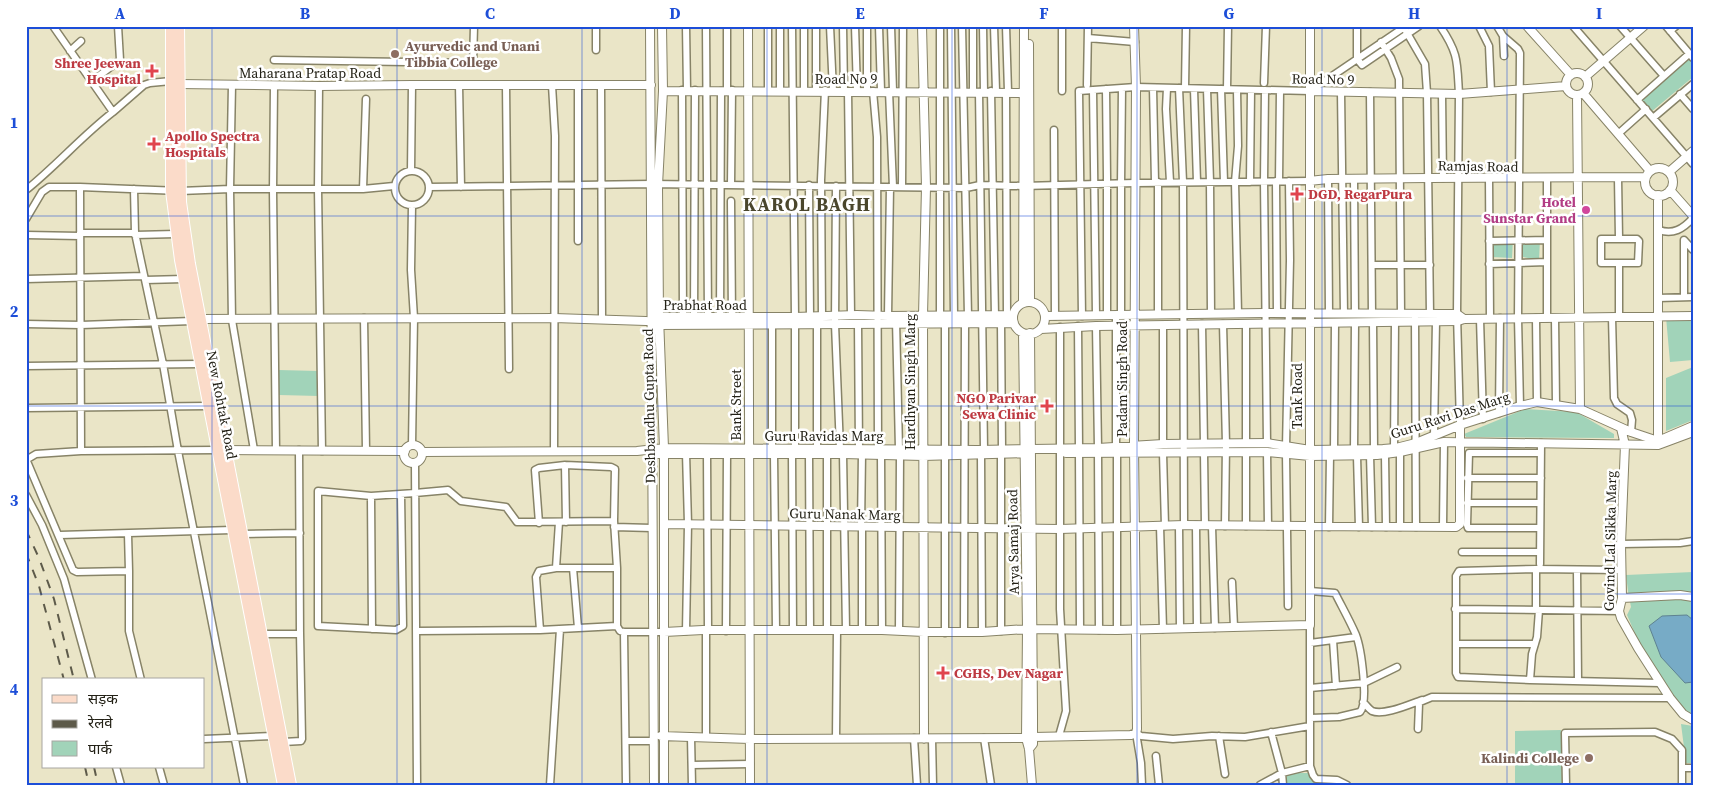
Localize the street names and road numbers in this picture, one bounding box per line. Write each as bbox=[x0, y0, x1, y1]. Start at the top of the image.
street label: Maharana Pratap Road bbox=[239, 63, 381, 83]
street label: Road No 9 bbox=[1291, 68, 1355, 90]
street label: Road No 9 bbox=[814, 69, 878, 89]
street label: Ramjas Road bbox=[1437, 155, 1519, 177]
street label: Prabhat Road bbox=[663, 295, 747, 315]
street label: Hardhyan Singh Marg bbox=[900, 314, 920, 450]
street label: Padam Singh Road bbox=[1112, 321, 1132, 437]
street label: Deshbandhu Gupta Road bbox=[638, 328, 660, 484]
street label: New Rohtak Road bbox=[202, 349, 242, 461]
street label: Tank Road bbox=[1287, 363, 1307, 429]
street label: Bank Street bbox=[726, 369, 746, 441]
street label: Guru Ravi Das Marg bbox=[1388, 386, 1512, 444]
street label: Guru Ravidas Marg bbox=[765, 426, 883, 446]
street label: Govind Lal Sikka Marg bbox=[1599, 471, 1621, 611]
street label: Arya Samaj Road bbox=[1002, 489, 1024, 595]
street label: Guru Nanak Marg bbox=[789, 503, 901, 525]

